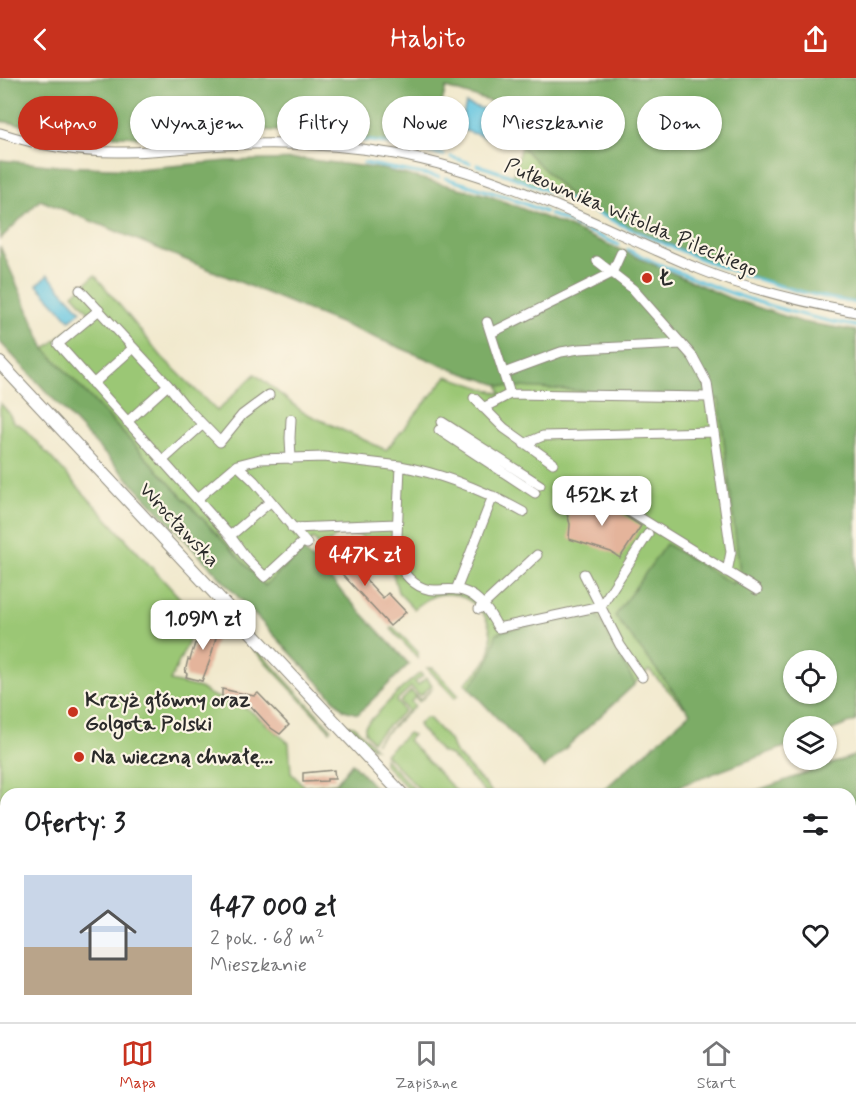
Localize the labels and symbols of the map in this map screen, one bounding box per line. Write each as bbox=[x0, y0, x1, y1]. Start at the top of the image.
street label: Pułkownika Witolda Pileckiego bbox=[500, 152, 762, 284]
place label: Ł bbox=[659, 264, 674, 292]
marker: Ł bbox=[640, 271, 654, 285]
street label: Wrocławska bbox=[132, 476, 226, 574]
pin: 452K zł bbox=[547, 476, 657, 527]
pin: 447K zł bbox=[310, 536, 420, 587]
pin: 1.09M zł bbox=[141, 600, 265, 651]
place label: Krzyż główny oraz Golgota Polski bbox=[85, 686, 251, 740]
marker: Krzyż główny oraz Golgota Polski bbox=[66, 705, 80, 719]
place label: Na wieczną chwałę... bbox=[91, 743, 273, 771]
marker: Na wieczną chwałę... bbox=[72, 750, 86, 764]

